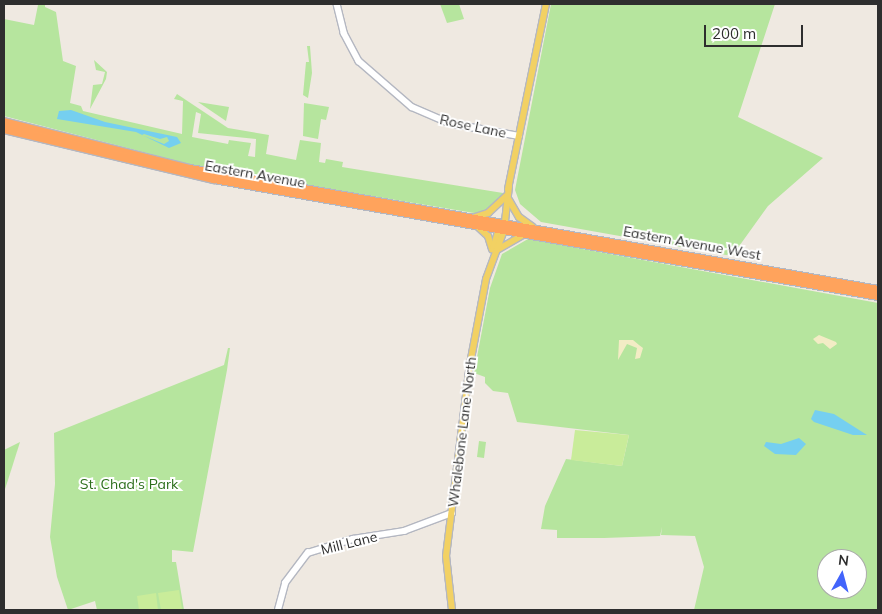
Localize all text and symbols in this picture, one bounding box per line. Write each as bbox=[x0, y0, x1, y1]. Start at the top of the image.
scale bar bbox=[707, 15, 806, 47]
text: 200 m bbox=[712, 24, 756, 43]
street label: Rose Lane bbox=[438, 111, 508, 141]
street label: Eastern Avenue bbox=[204, 157, 306, 191]
street label: Eastern Avenue West bbox=[622, 223, 762, 263]
street label: Whalebone Lane North bbox=[444, 356, 480, 508]
park label: St. Chad's Park bbox=[80, 476, 178, 492]
street label: Mill Lane bbox=[319, 528, 379, 558]
north arrow bbox=[817, 549, 867, 599]
text: N bbox=[837, 551, 850, 570]

